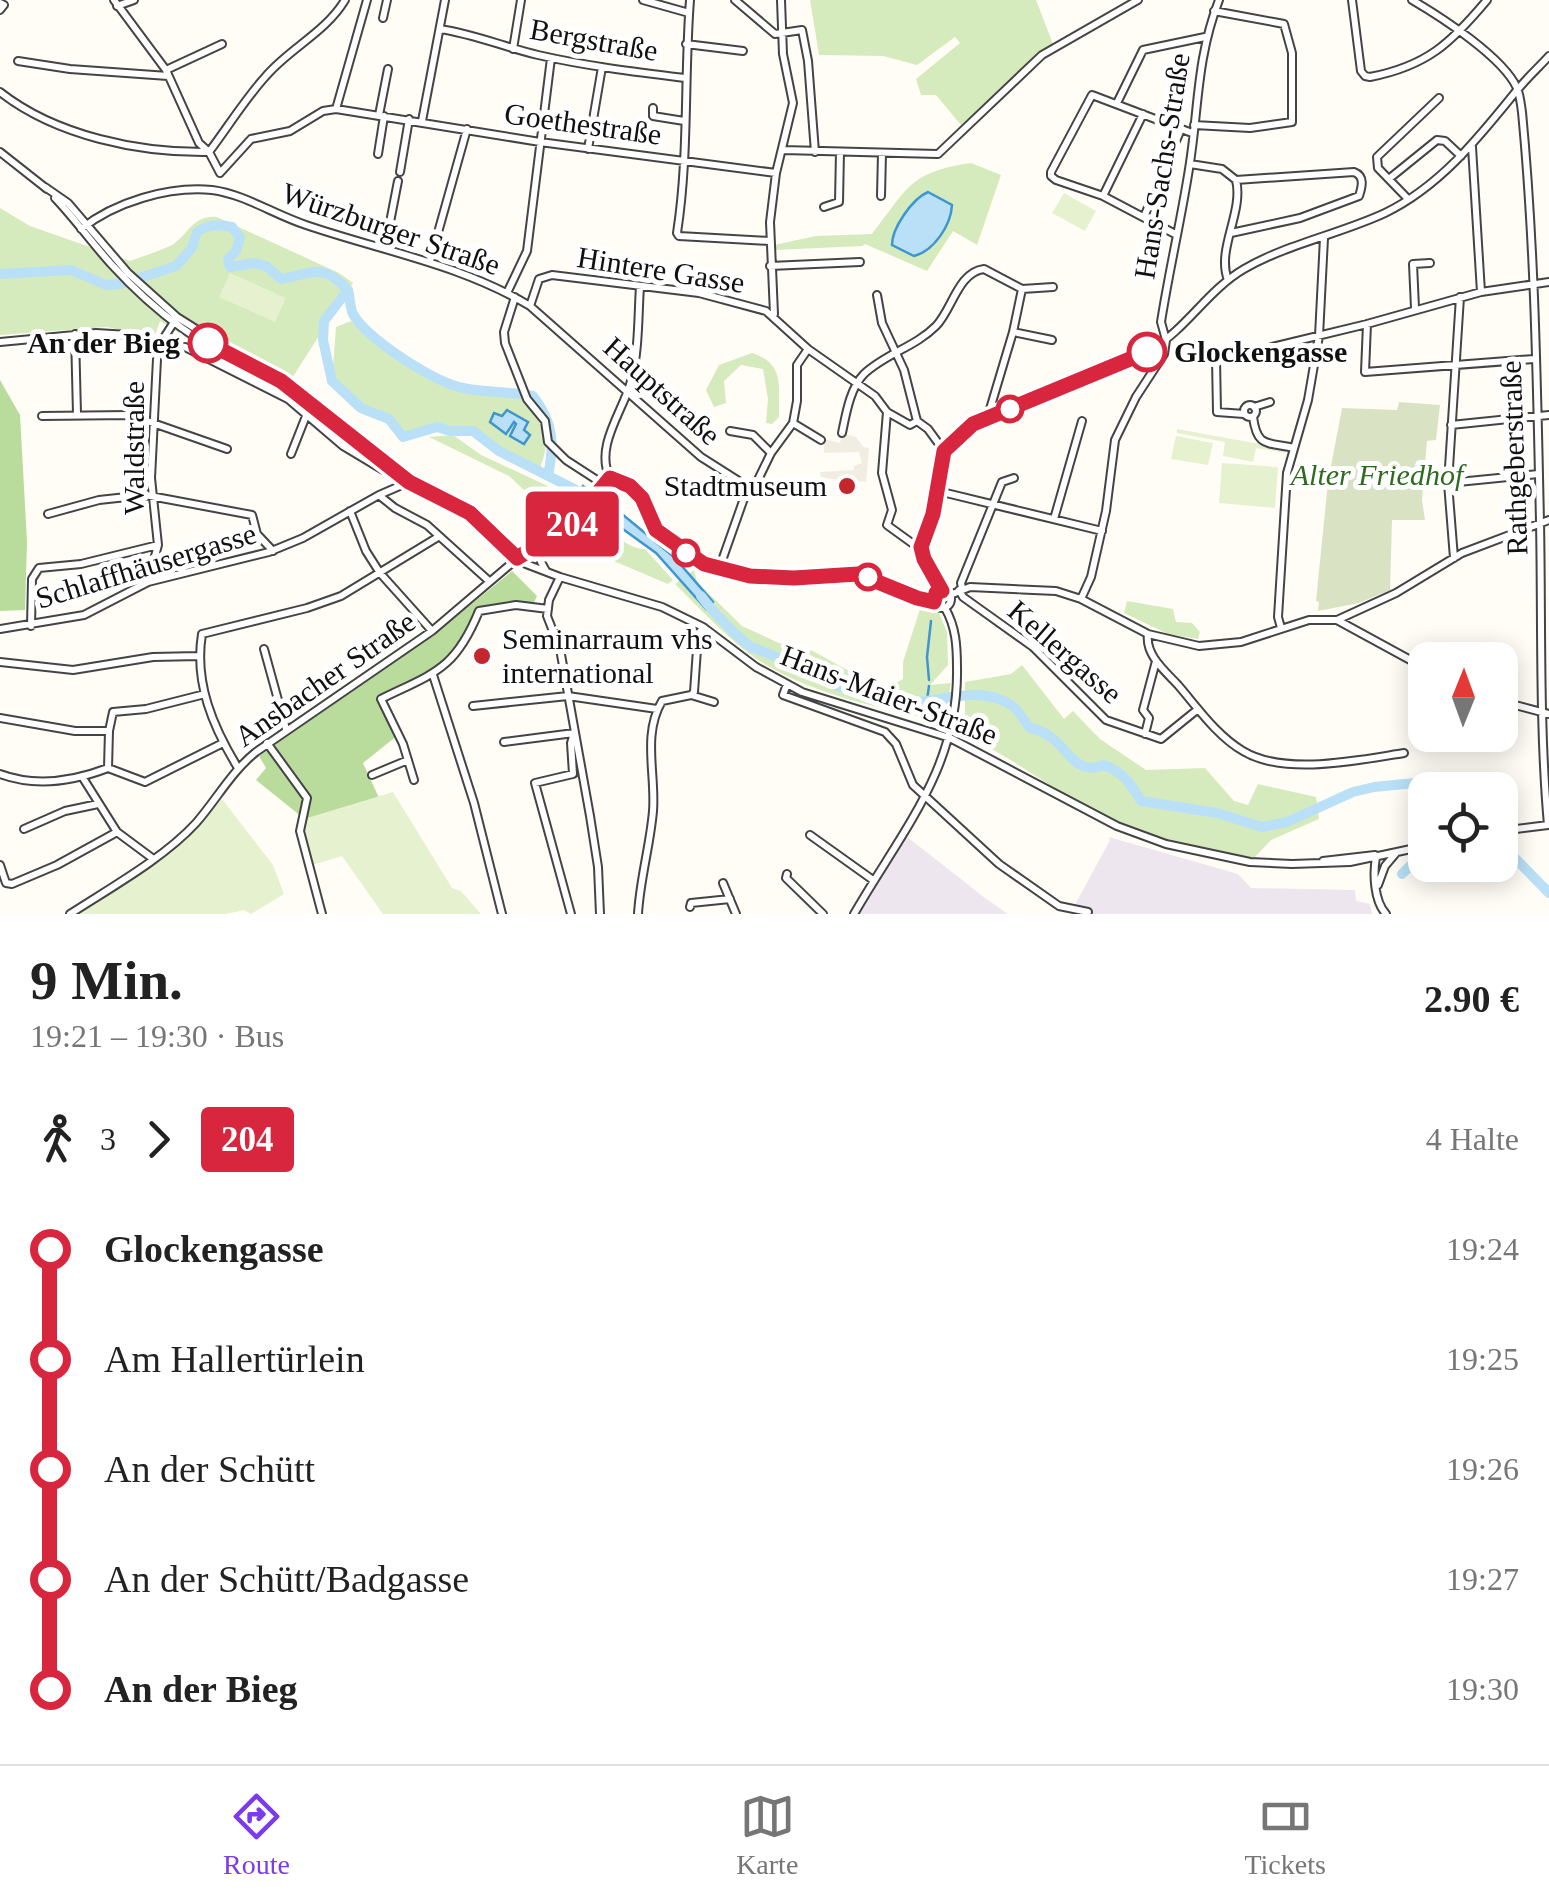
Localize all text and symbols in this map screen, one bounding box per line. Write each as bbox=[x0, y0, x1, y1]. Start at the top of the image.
street label: Bergstraße bbox=[528, 12, 661, 67]
street label: Hans-Sachs-Straße bbox=[1127, 51, 1196, 281]
street label: Goethestraße bbox=[502, 96, 664, 151]
street label: Würzburger Straße bbox=[278, 176, 505, 281]
street label: Hintere Gasse bbox=[575, 240, 747, 299]
marker: An der Bieg bbox=[189, 324, 227, 362]
place label: An der Bieg bbox=[27, 326, 180, 359]
street label: Hauptstraße bbox=[597, 330, 727, 451]
marker: Glockengasse bbox=[1128, 333, 1166, 371]
place label: Glockengasse bbox=[1174, 335, 1347, 368]
street label: Rathgeberstraße bbox=[1494, 360, 1533, 556]
street label: Waldstraße bbox=[117, 381, 150, 515]
unlabelled marker bbox=[997, 396, 1023, 422]
park label: Alter Friedhof bbox=[1289, 458, 1467, 491]
place label: Stadtmuseum bbox=[664, 469, 827, 502]
marker: Stadtmuseum bbox=[836, 475, 858, 497]
line badge: 204 bbox=[514, 492, 630, 556]
text: 204 bbox=[546, 505, 598, 544]
street label: Schlaffhäusergasse bbox=[32, 516, 260, 615]
unlabelled marker bbox=[673, 540, 699, 566]
unlabelled marker bbox=[855, 564, 881, 590]
street label: Kellergasse bbox=[1002, 593, 1129, 710]
street label: Ansbacher Straße bbox=[228, 604, 421, 753]
place label: Seminarraum vhs international bbox=[502, 622, 713, 689]
street label: Hans-Maier-Straße bbox=[776, 638, 1002, 751]
north arrow bbox=[1408, 642, 1518, 752]
map controls bbox=[1408, 642, 1518, 882]
marker: Seminarraum vhs international bbox=[471, 645, 493, 667]
button: locate bbox=[1408, 772, 1518, 882]
text: 9 Min. bbox=[30, 950, 183, 1011]
text: 2.90 € bbox=[1424, 978, 1519, 1020]
text: 19:21 – 19:30 · Bus bbox=[30, 1018, 284, 1054]
icon: walk bbox=[30, 1112, 85, 1167]
icon: forward bbox=[131, 1112, 186, 1167]
text: 204 bbox=[221, 1120, 274, 1159]
text: 3 bbox=[100, 1121, 116, 1157]
text: 4 Halte bbox=[1426, 1121, 1519, 1157]
text: Glockengasse bbox=[104, 1228, 324, 1270]
text: 19:24 bbox=[1446, 1231, 1519, 1267]
text: Am Hallertürlein bbox=[104, 1338, 365, 1380]
text: 19:25 bbox=[1446, 1341, 1519, 1377]
text: An der Schütt bbox=[104, 1448, 315, 1490]
text: 19:26 bbox=[1446, 1451, 1519, 1487]
text: An der Schütt/Badgasse bbox=[104, 1558, 469, 1600]
text: 19:27 bbox=[1446, 1561, 1519, 1597]
text: An der Bieg bbox=[104, 1668, 298, 1710]
text: 19:30 bbox=[1446, 1671, 1519, 1707]
tab: Route bbox=[223, 1789, 290, 1881]
tab: Karte bbox=[736, 1789, 798, 1881]
tab: Tickets bbox=[1244, 1789, 1326, 1881]

